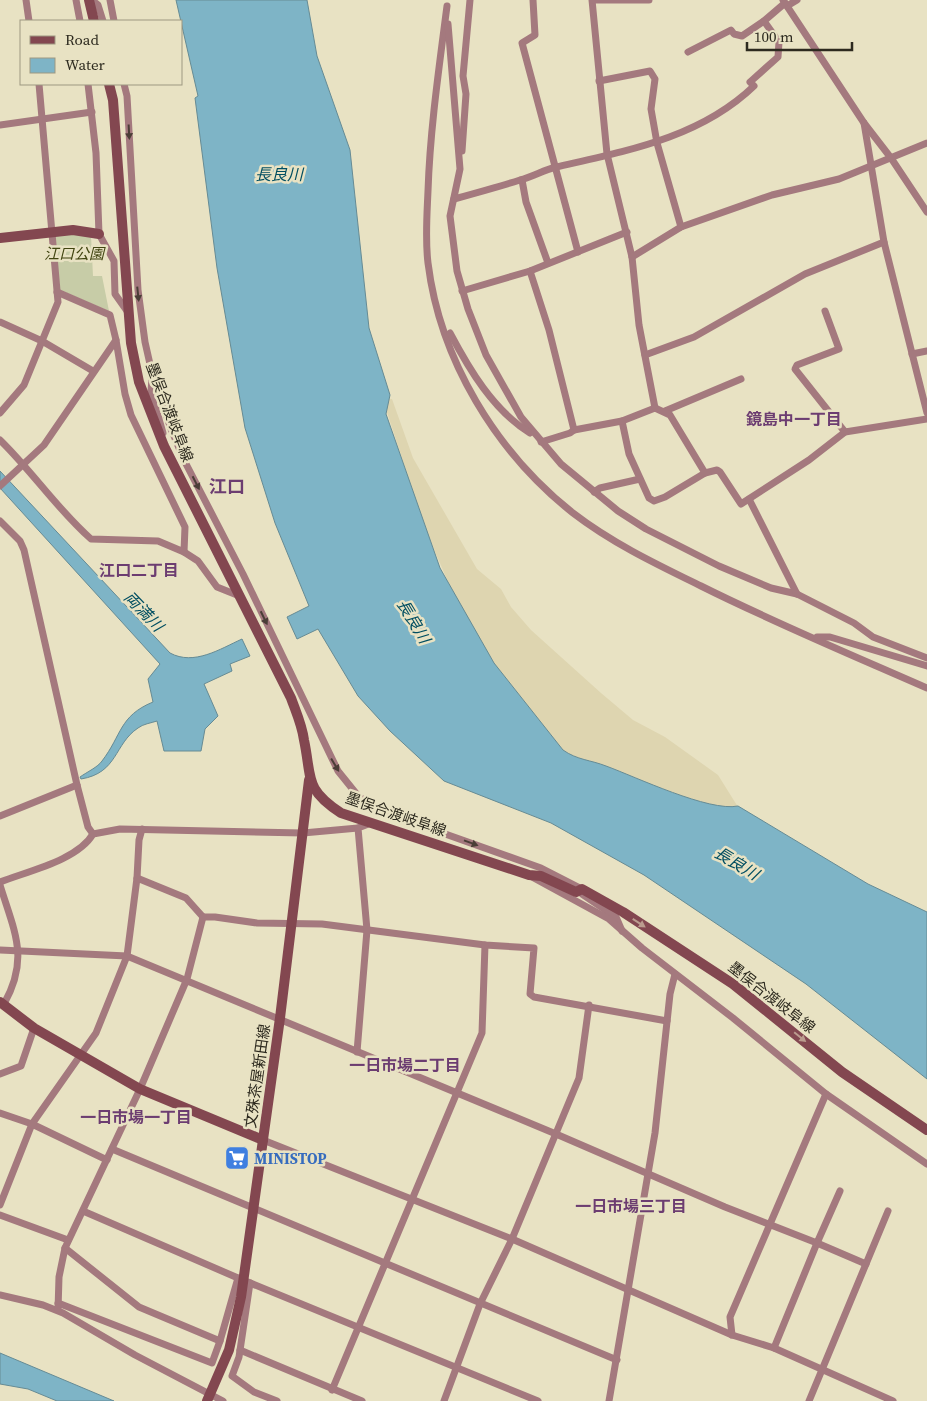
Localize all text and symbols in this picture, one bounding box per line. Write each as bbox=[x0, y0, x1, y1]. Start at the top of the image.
legend bbox=[20, 20, 182, 85]
scale bar bbox=[747, 20, 852, 52]
text: 100 m bbox=[754, 26, 794, 47]
text: Road bbox=[65, 29, 99, 50]
text: Water bbox=[65, 54, 106, 75]
one-way arrow bbox=[125, 124, 133, 140]
water label: 長良川 bbox=[255, 163, 305, 185]
park label: 江口公園 bbox=[44, 243, 106, 264]
one-way arrow bbox=[135, 287, 143, 303]
street label: 墨俣合渡岐阜線 bbox=[141, 359, 199, 465]
district label: 鏡島中一丁目 bbox=[746, 408, 842, 430]
district label: 江口 bbox=[209, 474, 245, 499]
one-way arrow bbox=[192, 476, 200, 490]
district label: 江口二丁目 bbox=[99, 559, 179, 581]
water label: 両満川 bbox=[119, 586, 170, 637]
water label: 長良川 bbox=[392, 595, 437, 649]
one-way arrow bbox=[260, 611, 268, 625]
one-way arrow bbox=[330, 758, 339, 771]
street label: 墨俣合渡岐阜線 bbox=[343, 787, 449, 841]
one-way arrow bbox=[464, 840, 479, 847]
water label: 長良川 bbox=[711, 841, 765, 886]
one-way arrow bbox=[632, 918, 646, 927]
street label: 墨俣合渡岐阜線 bbox=[724, 956, 820, 1038]
street label: 文殊茶屋新田線 bbox=[239, 1023, 275, 1129]
one-way arrow bbox=[793, 1032, 806, 1043]
district label: 一日市場二丁目 bbox=[349, 1054, 461, 1076]
district label: 一日市場一丁目 bbox=[80, 1106, 192, 1128]
supermarket icon: MINISTOP bbox=[224, 1145, 250, 1171]
place label: MINISTOP bbox=[254, 1148, 326, 1169]
district label: 一日市場三丁目 bbox=[575, 1195, 687, 1217]

